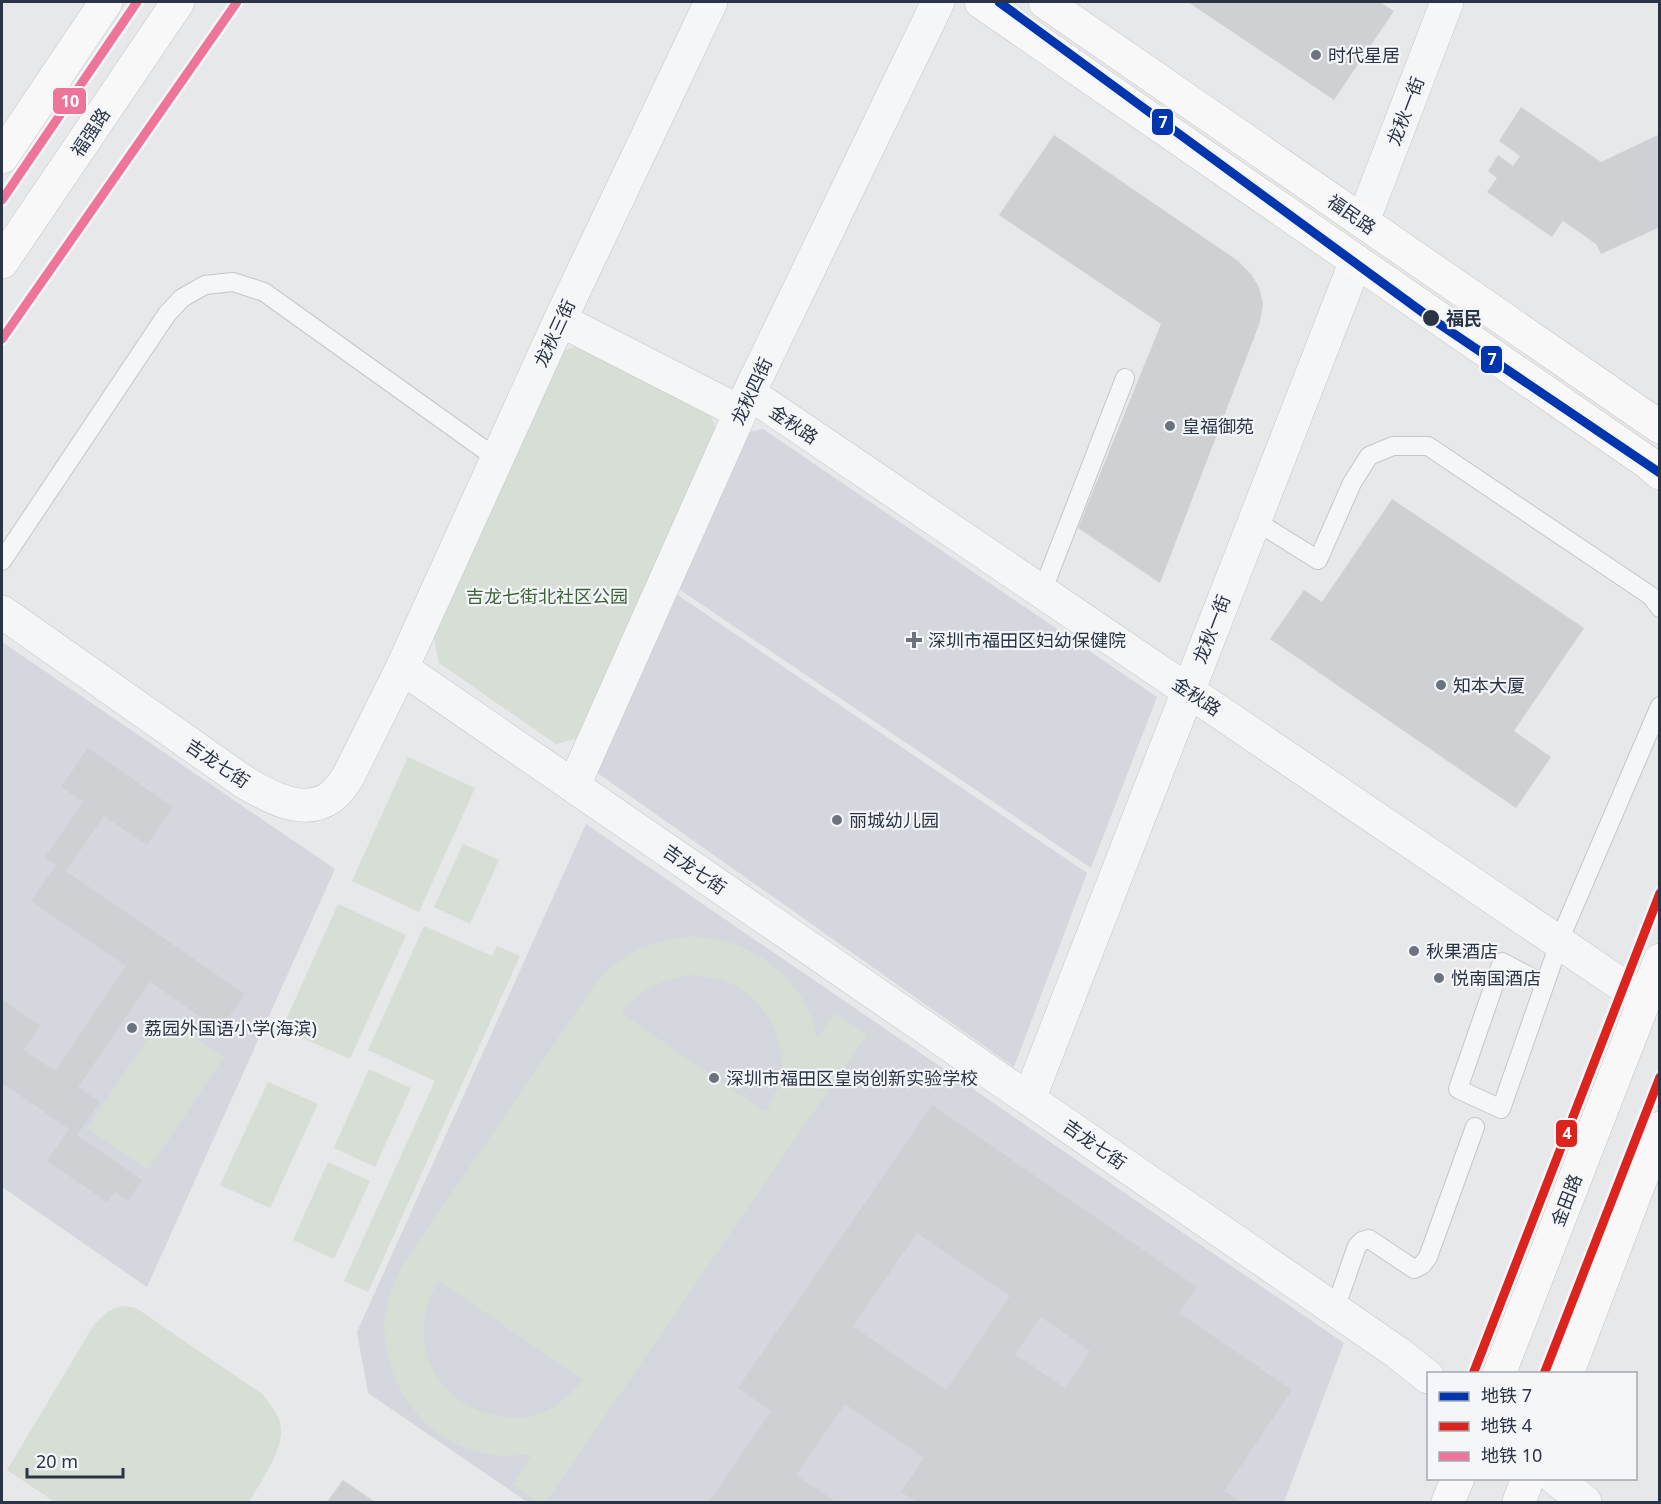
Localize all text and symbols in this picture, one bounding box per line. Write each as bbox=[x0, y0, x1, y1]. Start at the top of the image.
place label: 时代星居 bbox=[1328, 43, 1400, 67]
marker: 时代星居 bbox=[1309, 48, 1323, 62]
street label: 龙秋一街 bbox=[1381, 73, 1429, 149]
line badge: 10 bbox=[52, 87, 87, 115]
text: 10 bbox=[61, 90, 79, 112]
street label: 福强路 bbox=[65, 103, 115, 161]
line badge: 7 bbox=[1151, 108, 1174, 136]
text: 7 bbox=[1158, 111, 1168, 133]
street label: 福民路 bbox=[1323, 189, 1381, 239]
street label: 龙秋三街 bbox=[528, 295, 580, 371]
place label: 福民 bbox=[1446, 306, 1482, 330]
marker: 福民 bbox=[1421, 308, 1441, 328]
line badge: 7 bbox=[1480, 345, 1503, 374]
text: 7 bbox=[1487, 348, 1497, 370]
street label: 龙秋四街 bbox=[725, 353, 777, 429]
street label: 金秋路 bbox=[765, 399, 823, 449]
place label: 皇福御苑 bbox=[1182, 414, 1254, 438]
marker: 皇福御苑 bbox=[1163, 419, 1177, 433]
park label: 吉龙七街北社区公园 bbox=[466, 584, 628, 608]
street label: 龙秋一街 bbox=[1187, 591, 1235, 667]
place label: 深圳市福田区妇幼保健院 bbox=[928, 628, 1126, 652]
marker: 深圳市福田区妇幼保健院 bbox=[905, 631, 923, 649]
street label: 金秋路 bbox=[1168, 671, 1226, 721]
place label: 知本大厦 bbox=[1453, 673, 1525, 697]
marker: 知本大厦 bbox=[1434, 678, 1448, 692]
street label: 吉龙七街 bbox=[181, 733, 255, 793]
place label: 丽城幼儿园 bbox=[849, 808, 939, 832]
marker: 丽城幼儿园 bbox=[830, 813, 844, 827]
street label: 吉龙七街 bbox=[659, 839, 731, 899]
place label: 秋果酒店 bbox=[1426, 939, 1498, 963]
marker: 秋果酒店 bbox=[1407, 944, 1421, 958]
place label: 悦南国酒店 bbox=[1451, 966, 1541, 990]
marker: 悦南国酒店 bbox=[1432, 971, 1446, 985]
place label: 荔园外国语小学(海滨) bbox=[144, 1016, 317, 1040]
marker: 荔园外国语小学(海滨) bbox=[125, 1021, 139, 1035]
place label: 深圳市福田区皇岗创新实验学校 bbox=[726, 1066, 978, 1090]
marker: 深圳市福田区皇岗创新实验学校 bbox=[707, 1071, 721, 1085]
street label: 吉龙七街 bbox=[1059, 1114, 1131, 1174]
line badge: 4 bbox=[1555, 1119, 1578, 1148]
text: 4 bbox=[1562, 1122, 1572, 1144]
street label: 金田路 bbox=[1545, 1170, 1587, 1230]
legend bbox=[1427, 1372, 1637, 1480]
text: 地铁 7 bbox=[1481, 1383, 1532, 1407]
text: 地铁 4 bbox=[1481, 1413, 1532, 1437]
scale bar bbox=[27, 1441, 123, 1479]
text: 地铁 10 bbox=[1481, 1443, 1542, 1467]
text: 20 m bbox=[36, 1449, 78, 1473]

